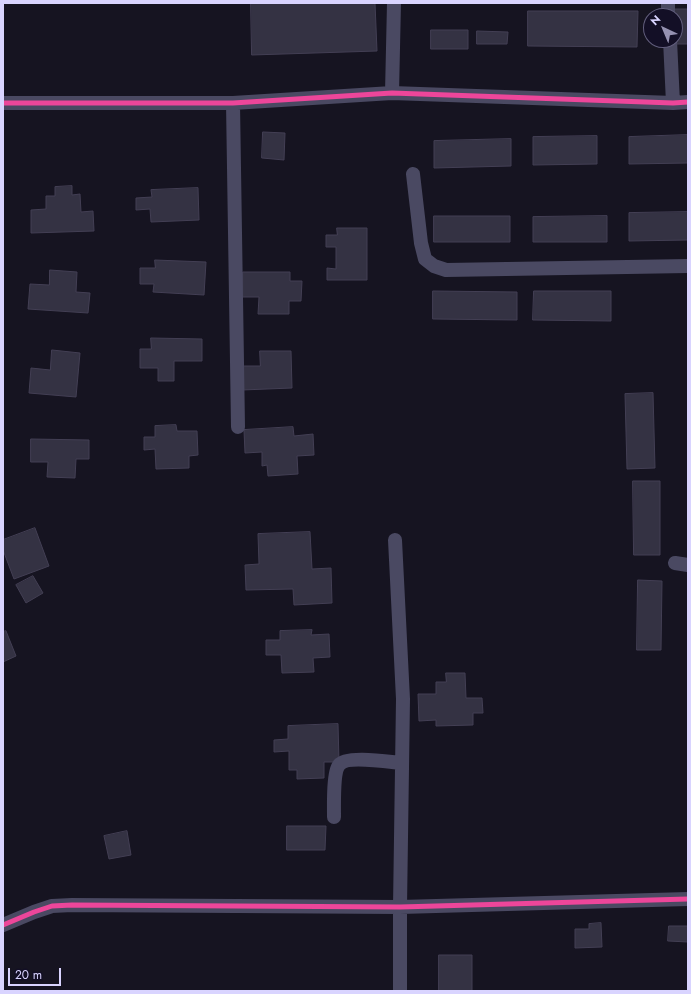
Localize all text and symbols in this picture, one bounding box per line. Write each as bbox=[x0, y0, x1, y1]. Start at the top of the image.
north arrow bbox=[643, 8, 683, 48]
text: N bbox=[647, 11, 664, 29]
scale bar bbox=[10, 960, 63, 986]
text: 20 m bbox=[15, 966, 42, 984]

